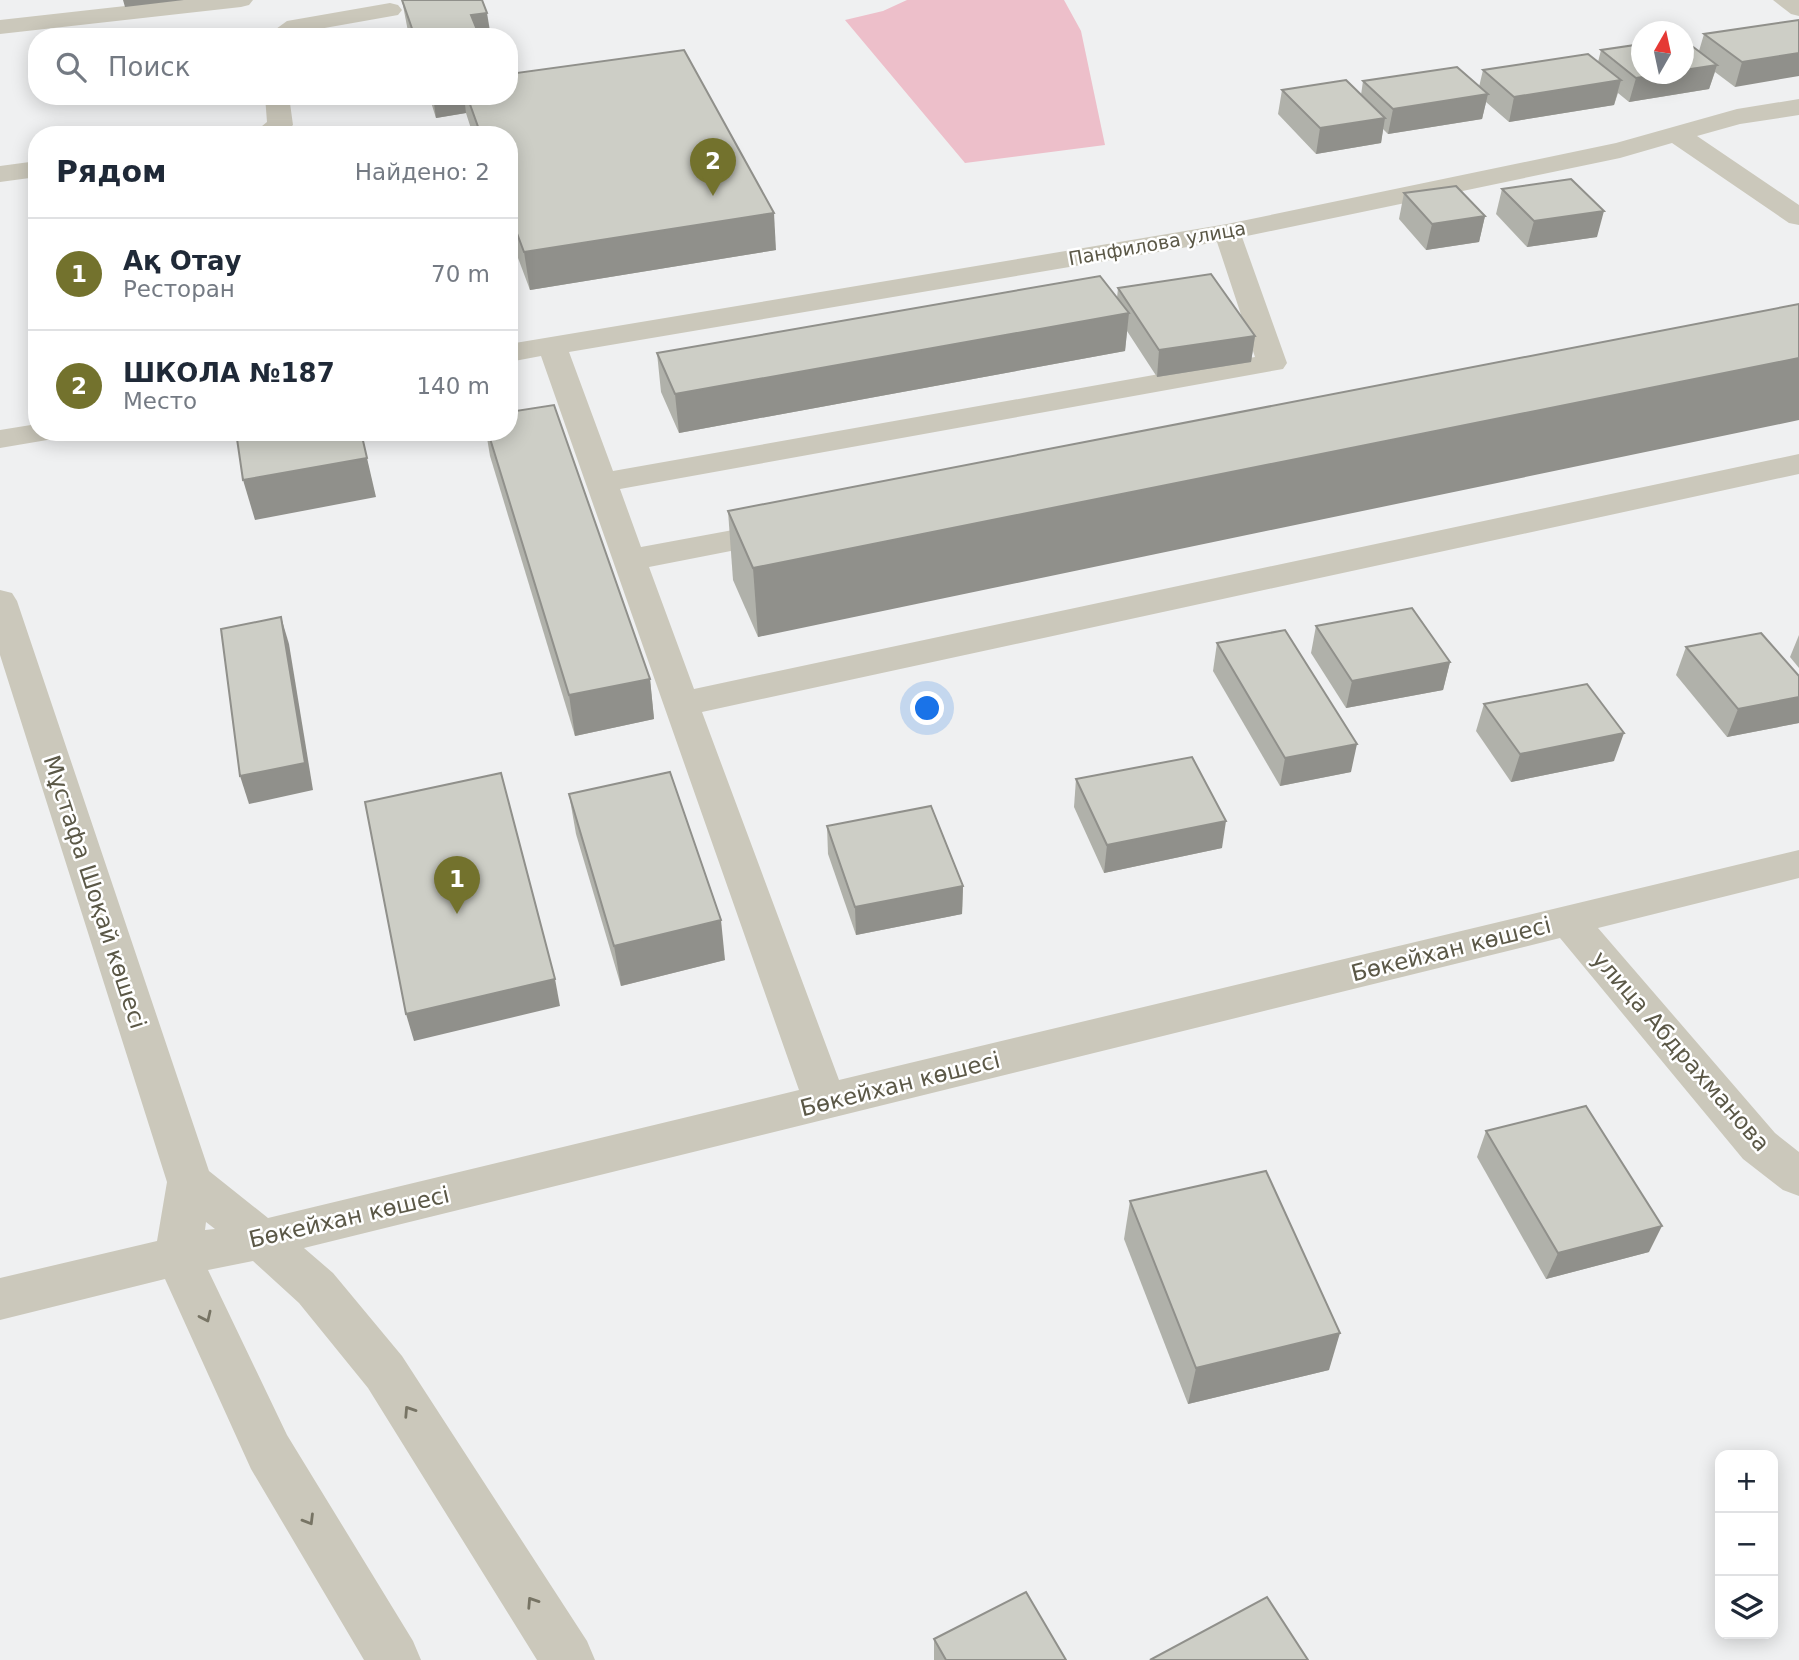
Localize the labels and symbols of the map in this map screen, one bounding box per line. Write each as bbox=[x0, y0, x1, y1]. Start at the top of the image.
north arrow bbox=[1631, 21, 1694, 84]
pin: 2 bbox=[690, 138, 736, 196]
street label: Панфилова улица bbox=[1067, 217, 1247, 269]
your location bbox=[910, 691, 944, 725]
street label: Мұстафа Шоқай көшесі bbox=[38, 752, 152, 1032]
pin: 1 bbox=[434, 856, 480, 914]
street label: Бөкейхан көшесі bbox=[1348, 912, 1554, 986]
street label: улица Абдрахманова bbox=[1587, 946, 1775, 1156]
street label: Бөкейхан көшесі bbox=[797, 1047, 1003, 1121]
street label: Бөкейхан көшесі bbox=[246, 1181, 452, 1253]
one-way arrow bbox=[198, 1310, 212, 1322]
one-way arrow bbox=[405, 1405, 418, 1418]
one-way arrow bbox=[301, 1512, 314, 1525]
one-way arrow bbox=[527, 1597, 540, 1610]

